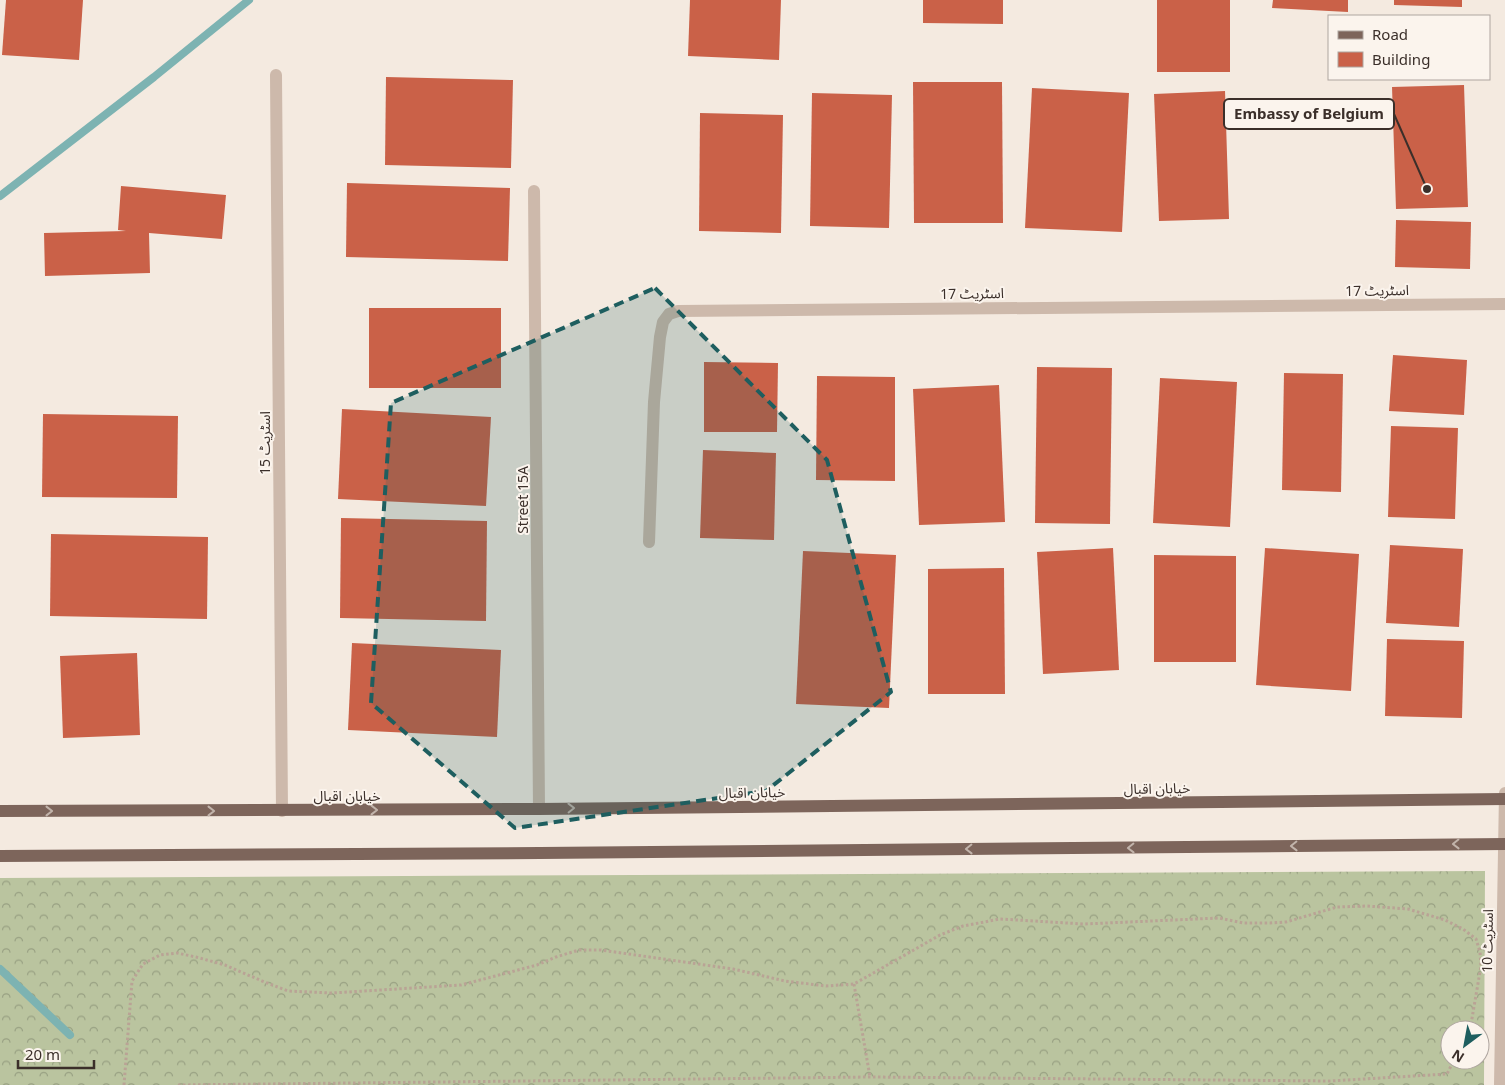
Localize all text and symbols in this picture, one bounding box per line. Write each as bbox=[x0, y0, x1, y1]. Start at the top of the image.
legend bbox=[1328, 15, 1490, 80]
text: Road bbox=[1372, 24, 1408, 44]
text: Building bbox=[1372, 49, 1430, 69]
callout: Embassy of Belgium bbox=[1224, 99, 1394, 129]
text: Embassy of Belgium bbox=[1234, 103, 1384, 123]
street label: اسٹریٹ 17 bbox=[1345, 280, 1409, 300]
street label: اسٹریٹ 17 bbox=[940, 283, 1004, 303]
street label: اسٹریٹ 15 bbox=[255, 411, 274, 475]
street label: Street 15A bbox=[513, 466, 532, 534]
street label: خیابان اقبال bbox=[1123, 778, 1191, 798]
street label: خیابان اقبال bbox=[718, 782, 786, 802]
street label: خیابان اقبال bbox=[314, 786, 380, 805]
one-way arrow bbox=[568, 803, 575, 813]
one-way arrow bbox=[370, 805, 378, 815]
one-way arrow bbox=[45, 806, 53, 816]
one-way arrow bbox=[208, 806, 215, 816]
one-way arrow bbox=[1452, 839, 1460, 849]
one-way arrow bbox=[1290, 841, 1298, 851]
one-way arrow bbox=[1127, 842, 1135, 853]
one-way arrow bbox=[965, 844, 972, 854]
street label: اسٹریٹ 10 bbox=[1477, 909, 1497, 973]
north arrow bbox=[1440, 1020, 1490, 1070]
scale bar bbox=[18, 1038, 94, 1070]
text: 20 m bbox=[25, 1044, 60, 1064]
text: N bbox=[1448, 1045, 1468, 1068]

